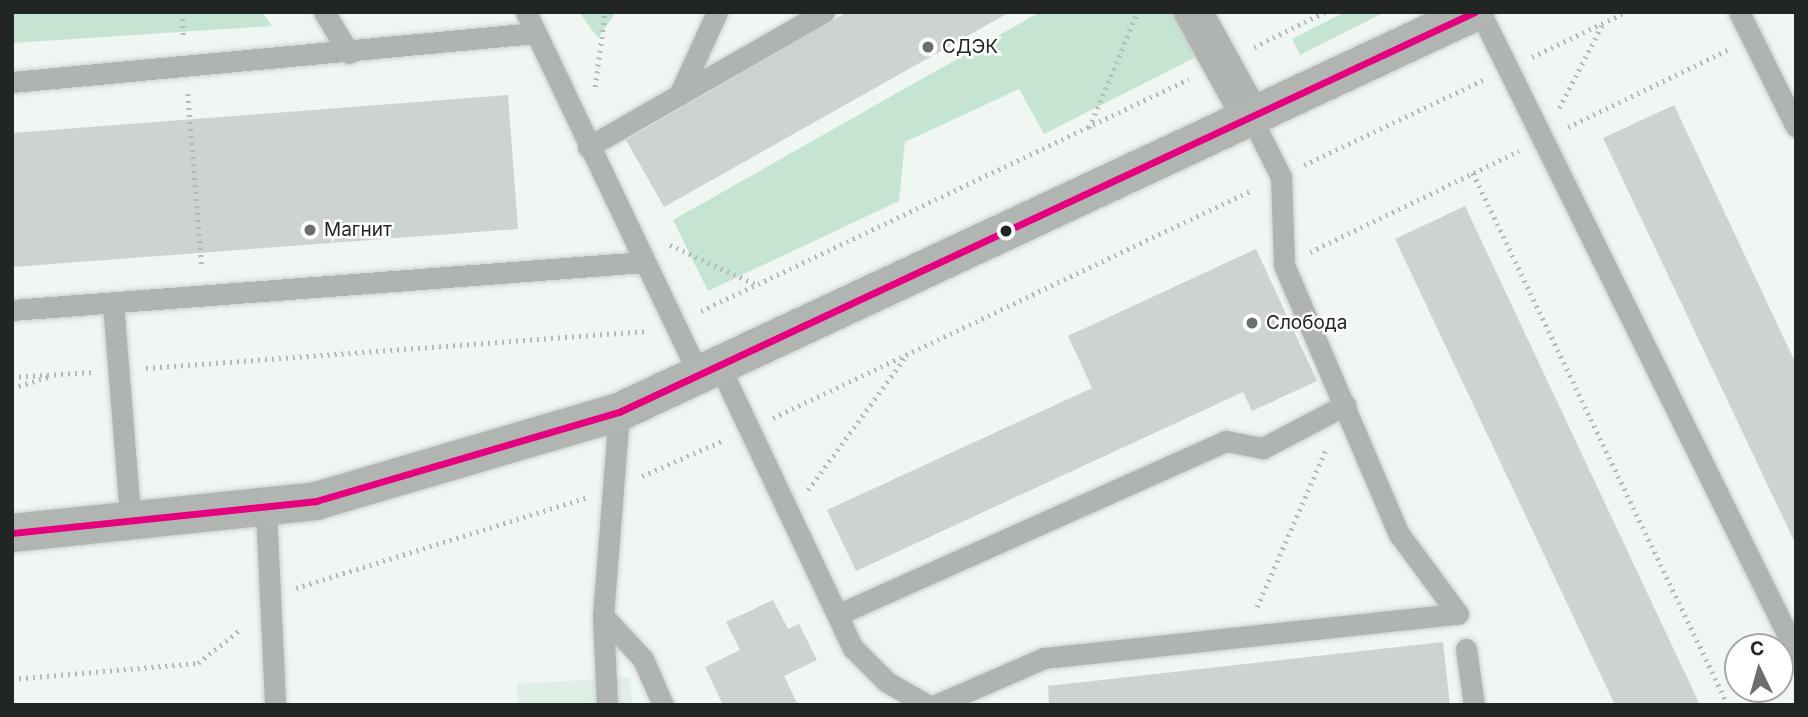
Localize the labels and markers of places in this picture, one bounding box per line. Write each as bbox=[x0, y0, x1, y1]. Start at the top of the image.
place label: СДЭК bbox=[942, 36, 998, 58]
marker: СДЭК bbox=[920, 39, 936, 55]
place label: Магнит bbox=[324, 219, 392, 241]
marker: Магнит bbox=[302, 222, 318, 238]
unlabelled marker bbox=[999, 224, 1013, 238]
place label: Слобода bbox=[1266, 312, 1347, 334]
marker: Слобода bbox=[1244, 315, 1260, 331]

